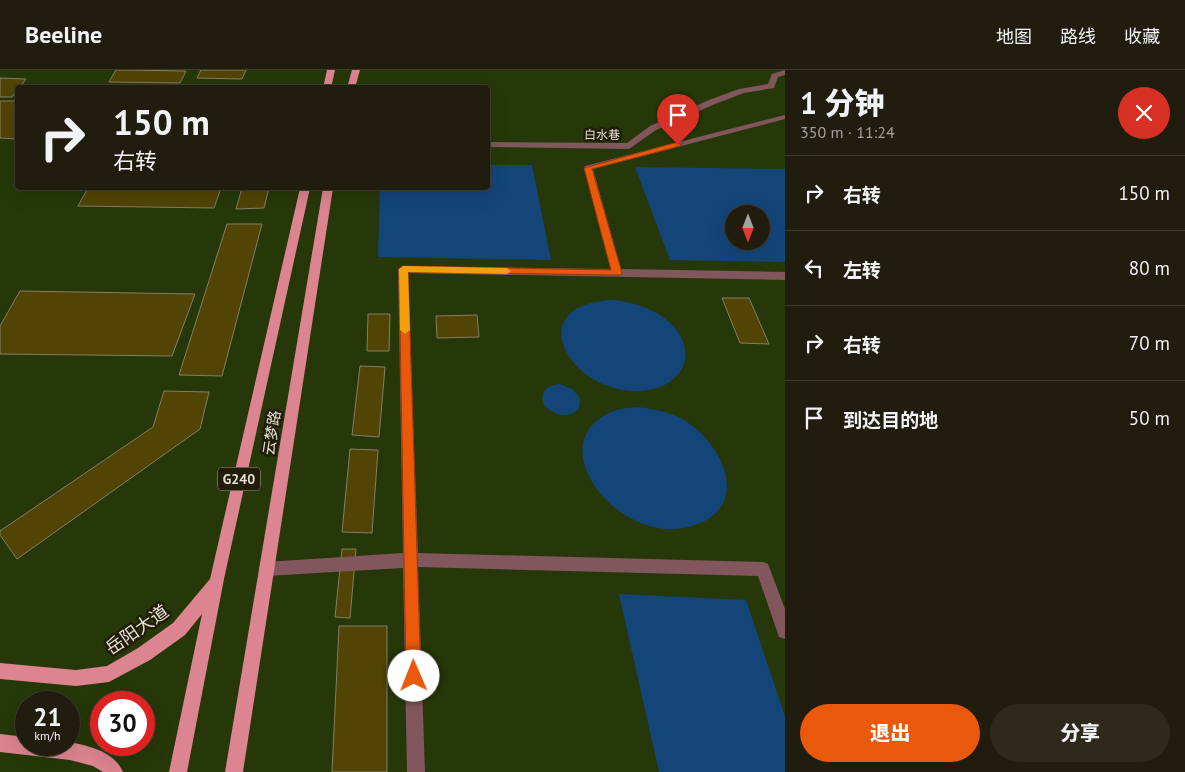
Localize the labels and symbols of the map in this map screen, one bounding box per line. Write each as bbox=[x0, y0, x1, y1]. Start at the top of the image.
pin bbox=[657, 94, 699, 145]
street label: 白水巷 bbox=[584, 127, 620, 142]
north arrow bbox=[725, 205, 770, 250]
street label: 云梦路 bbox=[259, 409, 284, 457]
road number: G240 bbox=[218, 468, 260, 490]
street label: 岳阳大道 bbox=[101, 600, 173, 660]
position arrow bbox=[387, 649, 439, 701]
speed limit sign: 30 bbox=[90, 691, 155, 756]

